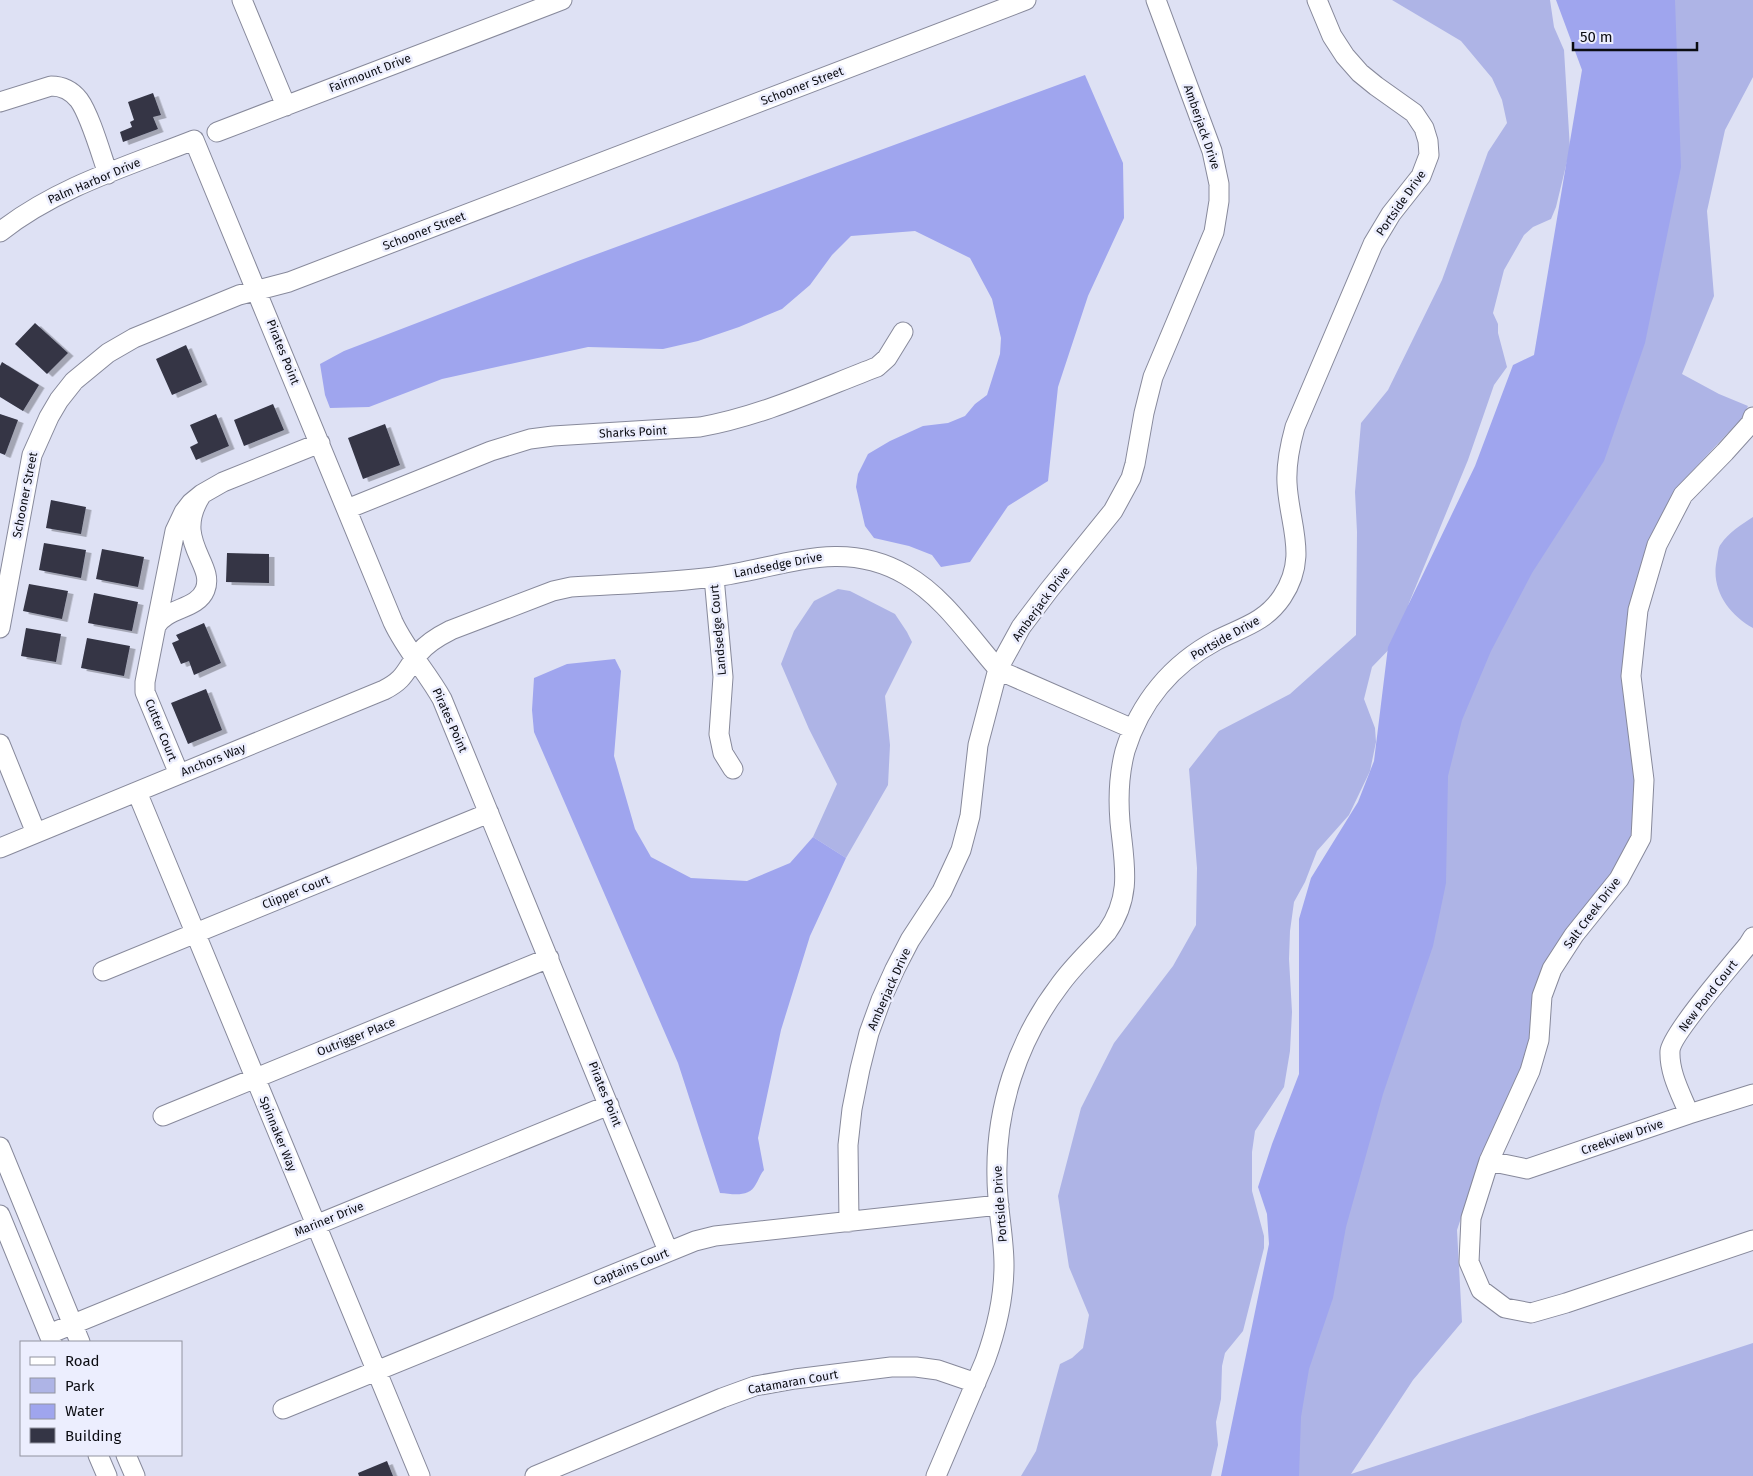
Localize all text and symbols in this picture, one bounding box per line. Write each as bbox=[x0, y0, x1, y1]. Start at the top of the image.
scale bar bbox=[1573, 20, 1697, 52]
text: 50 m bbox=[1580, 28, 1613, 46]
street label: Fairmount Drive bbox=[327, 51, 413, 95]
street label: Schooner Street bbox=[759, 64, 846, 108]
street label: Amberjack Drive bbox=[1181, 83, 1223, 171]
street label: Palm Harbor Drive bbox=[46, 155, 142, 207]
street label: Portside Drive bbox=[1373, 168, 1429, 238]
street label: Schooner Street bbox=[381, 209, 468, 253]
street label: Pirates Point bbox=[264, 317, 303, 387]
street label: Sharks Point bbox=[599, 423, 668, 441]
street label: Schooner Street bbox=[10, 450, 40, 539]
street label: Landsedge Drive bbox=[733, 550, 823, 580]
street label: Amberjack Drive bbox=[1009, 564, 1073, 644]
street label: Landsedge Court bbox=[707, 583, 729, 676]
street label: Portside Drive bbox=[1188, 613, 1262, 663]
street label: Pirates Point bbox=[430, 686, 471, 755]
street label: Cutter Court bbox=[142, 697, 180, 764]
street label: Anchors Way bbox=[179, 741, 248, 779]
street label: Clipper Court bbox=[260, 872, 332, 912]
street label: Salt Creek Drive bbox=[1561, 875, 1623, 951]
street label: Amberjack Drive bbox=[865, 946, 913, 1032]
street label: New Pond Court bbox=[1676, 957, 1741, 1035]
street label: Outrigger Place bbox=[315, 1015, 397, 1059]
street label: Pirates Point bbox=[586, 1059, 625, 1129]
street label: Spinnaker Way bbox=[257, 1094, 299, 1174]
street label: Creekview Drive bbox=[1579, 1116, 1665, 1158]
street label: Portside Drive bbox=[990, 1165, 1010, 1243]
street label: Mariner Drive bbox=[292, 1199, 366, 1239]
street label: Captains Court bbox=[591, 1245, 671, 1288]
legend bbox=[20, 1341, 182, 1456]
text: Road bbox=[65, 1352, 100, 1370]
street label: Catamaran Court bbox=[747, 1367, 840, 1397]
text: Park bbox=[65, 1377, 95, 1395]
text: Water bbox=[65, 1402, 104, 1420]
text: Building bbox=[65, 1427, 121, 1445]

